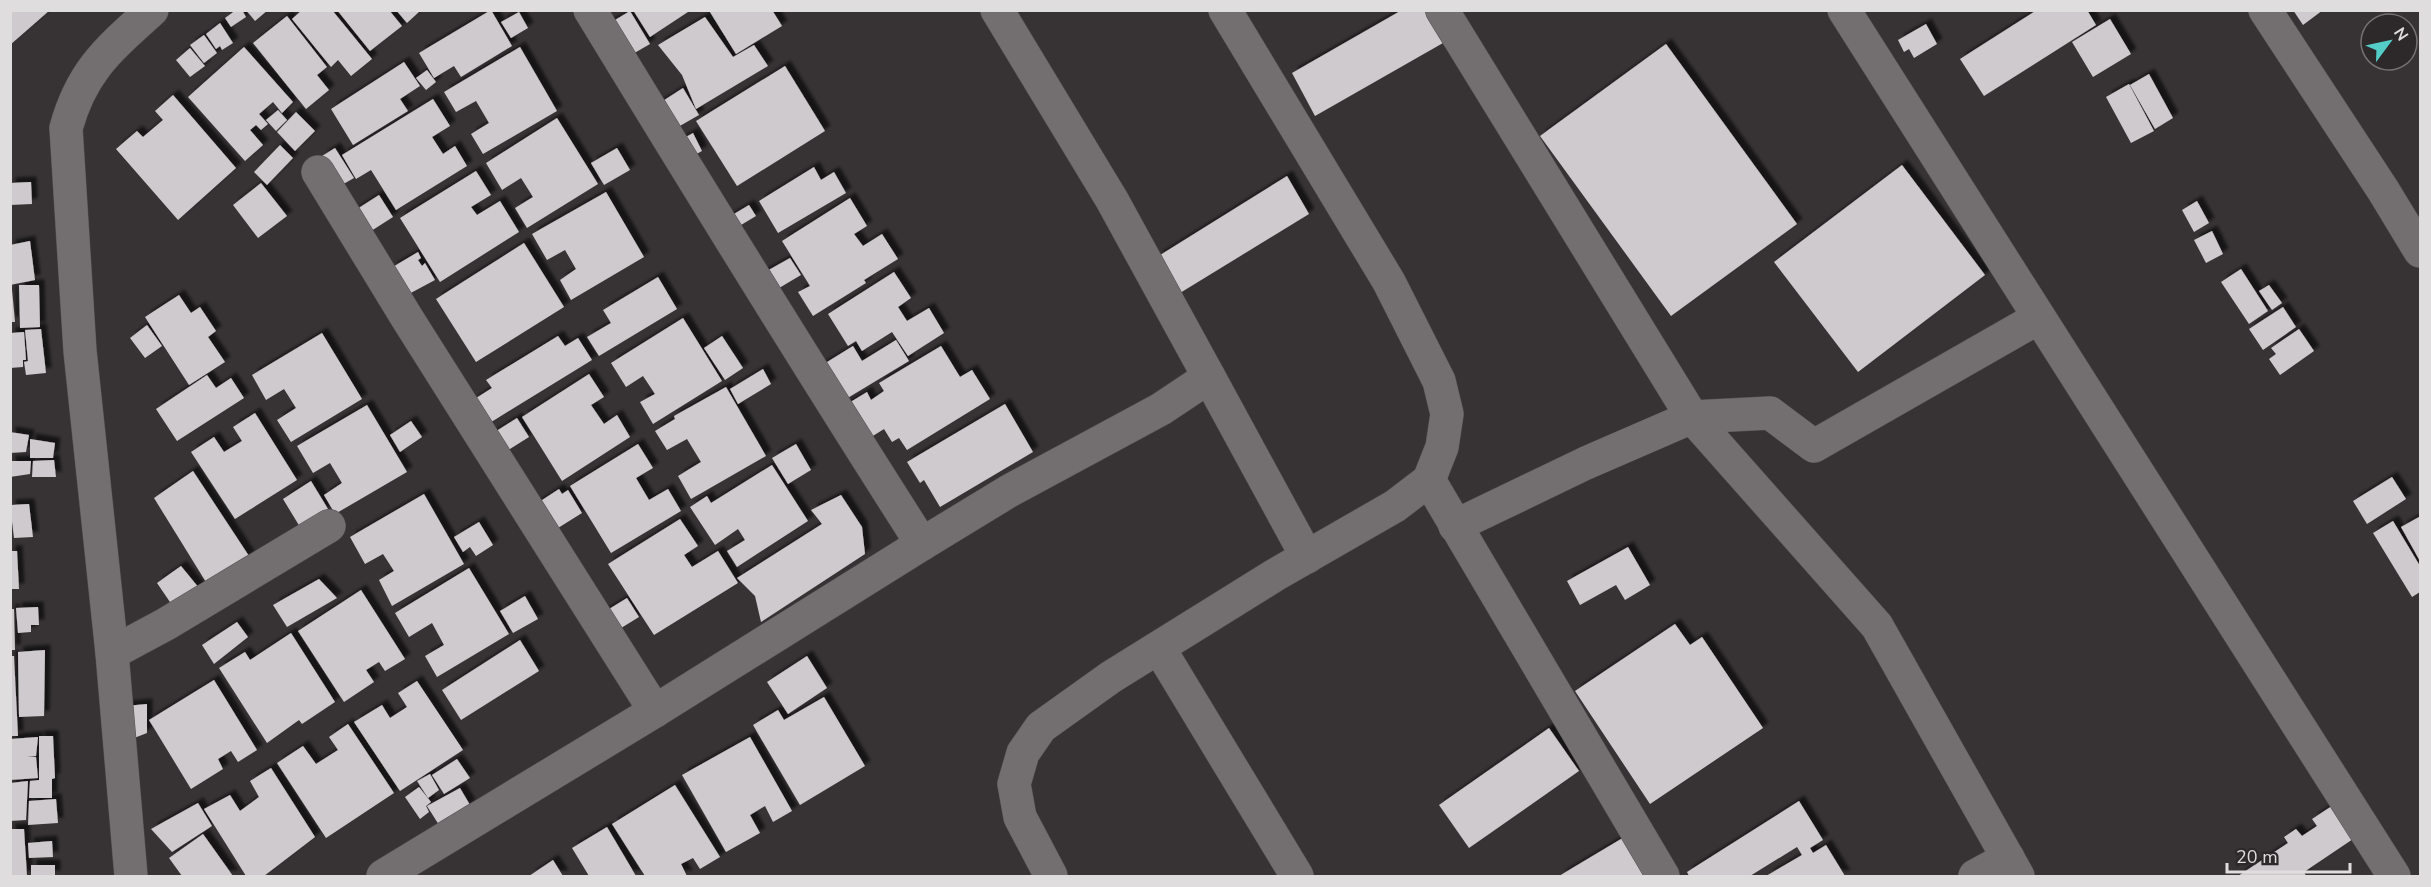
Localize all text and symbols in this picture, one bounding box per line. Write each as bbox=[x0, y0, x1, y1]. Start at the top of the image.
north arrow bbox=[2359, 12, 2419, 72]
text: N bbox=[2388, 23, 2413, 45]
scale bar bbox=[2227, 836, 2350, 874]
text: 20 m bbox=[2236, 845, 2278, 869]

